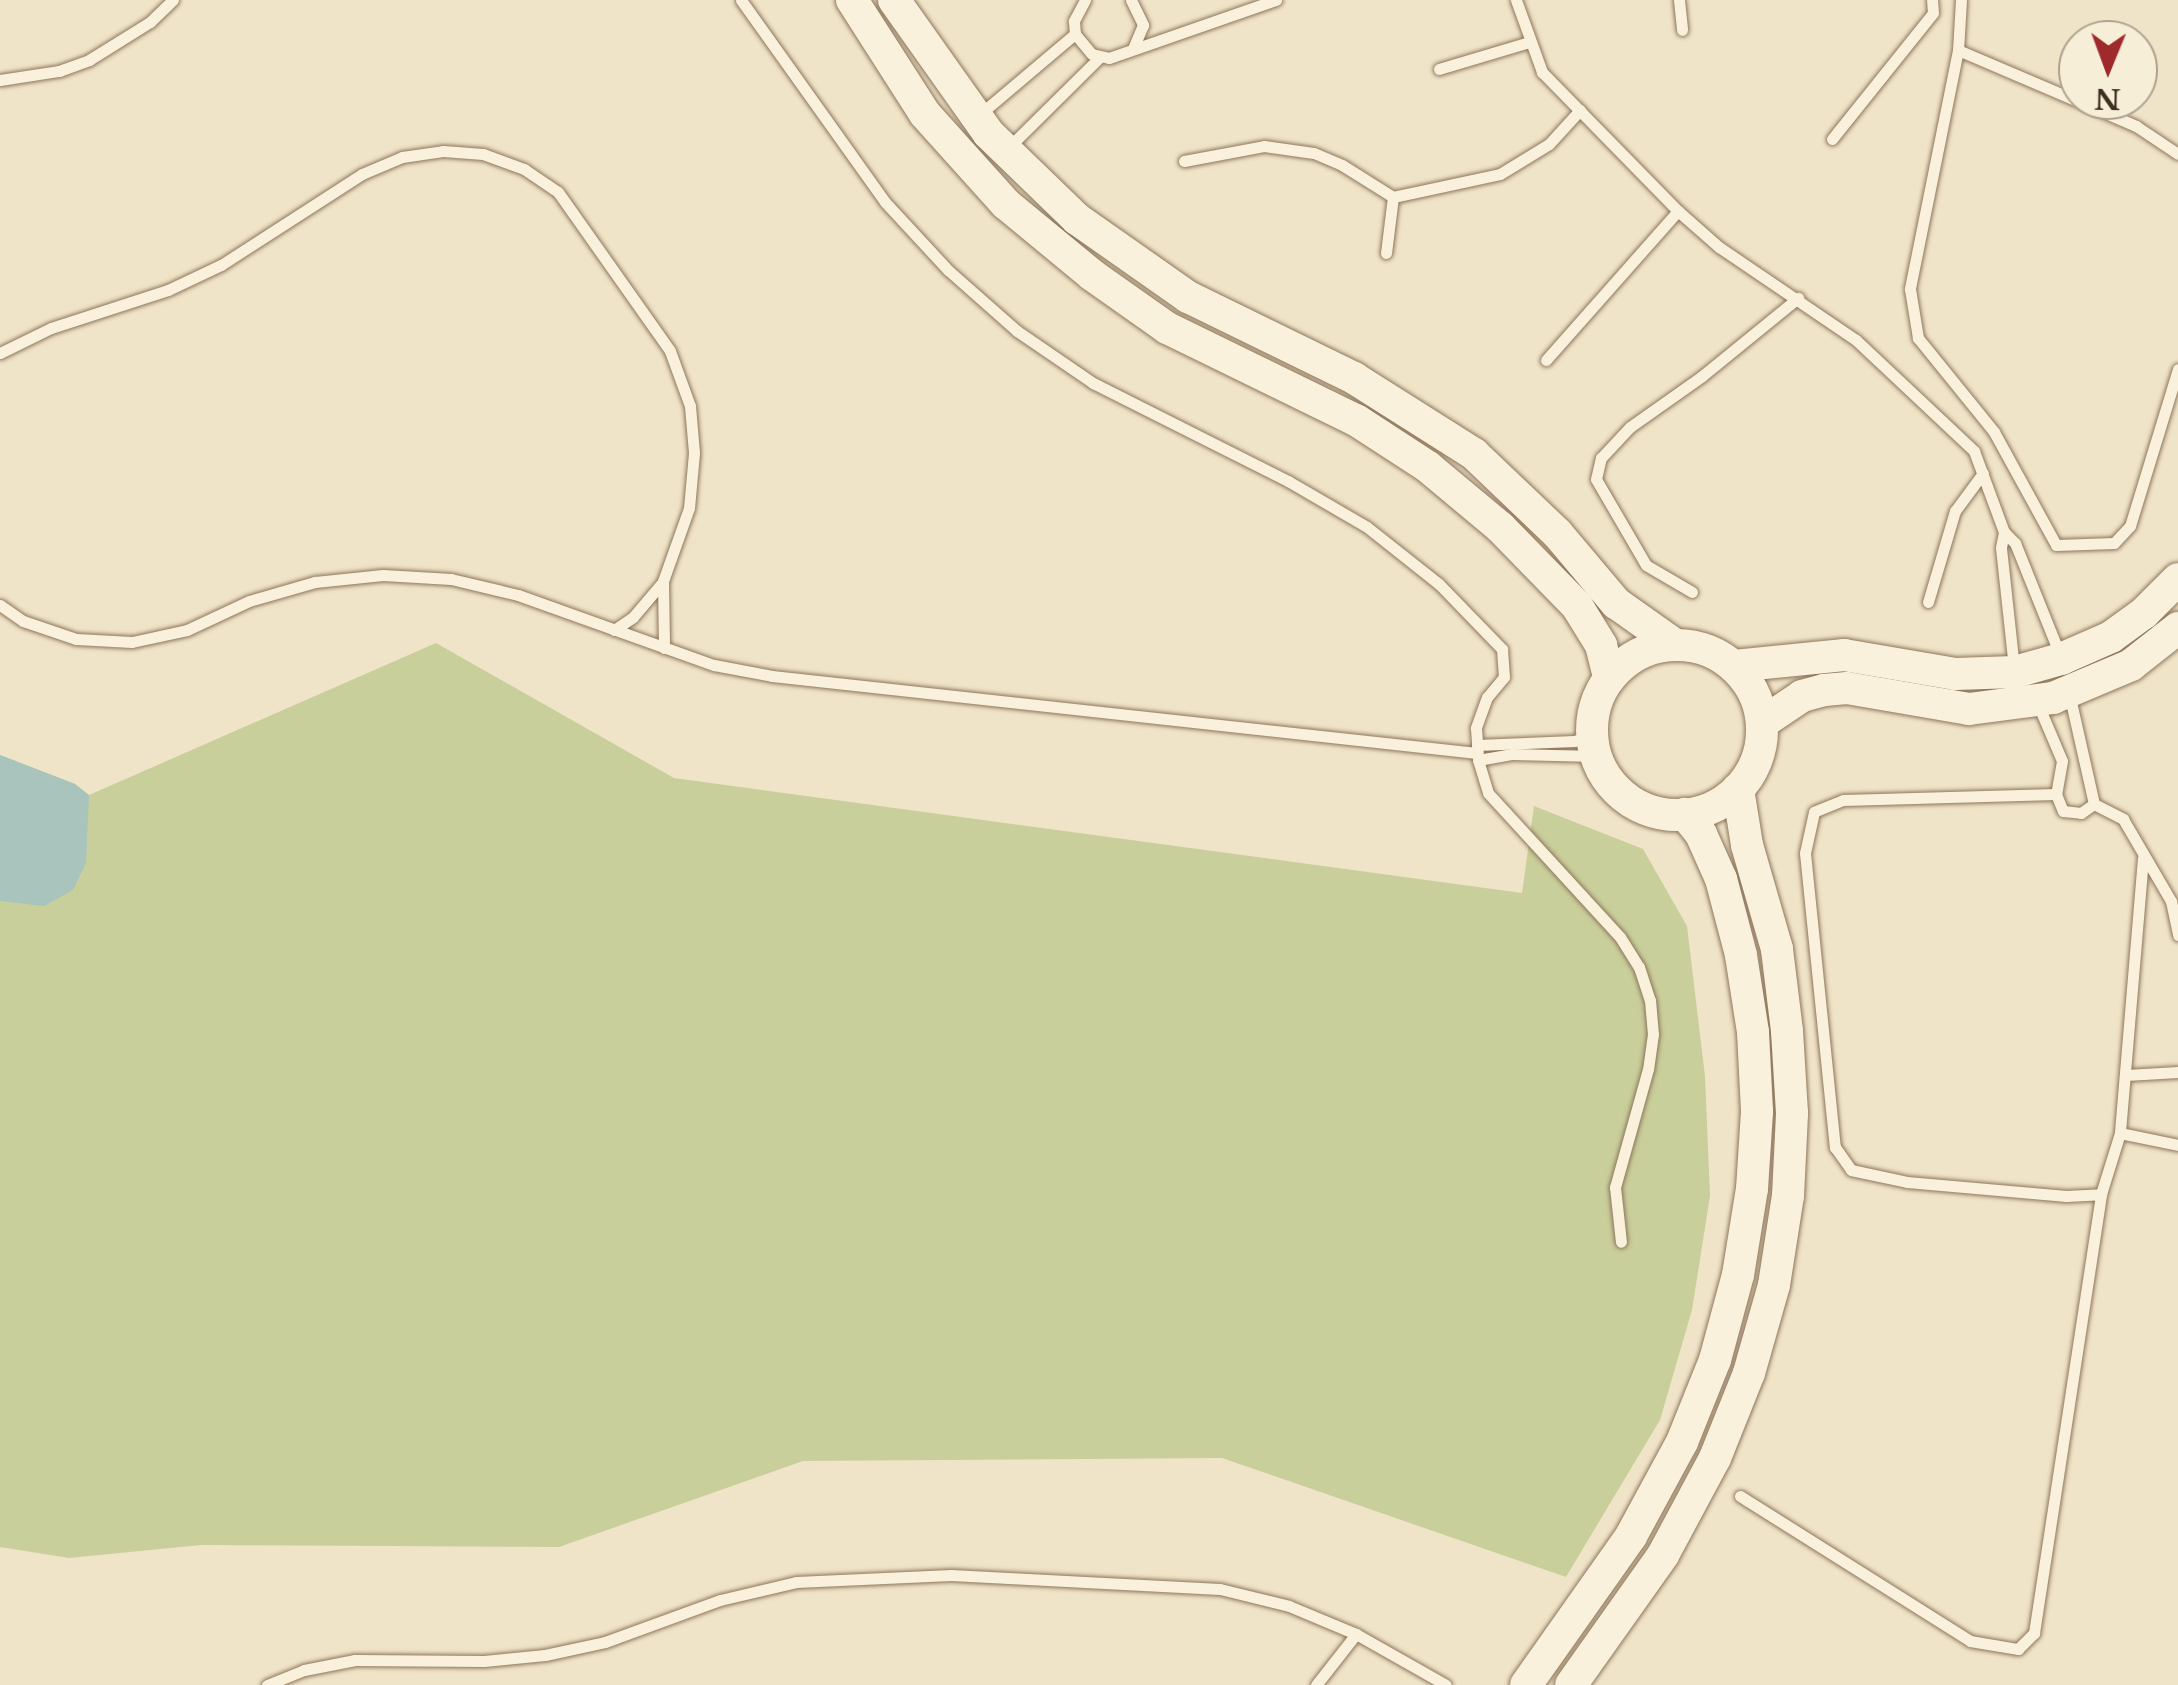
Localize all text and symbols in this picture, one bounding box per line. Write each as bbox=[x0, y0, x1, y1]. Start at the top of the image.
north arrow bbox=[2058, 20, 2158, 120]
text: N bbox=[2094, 81, 2121, 116]

